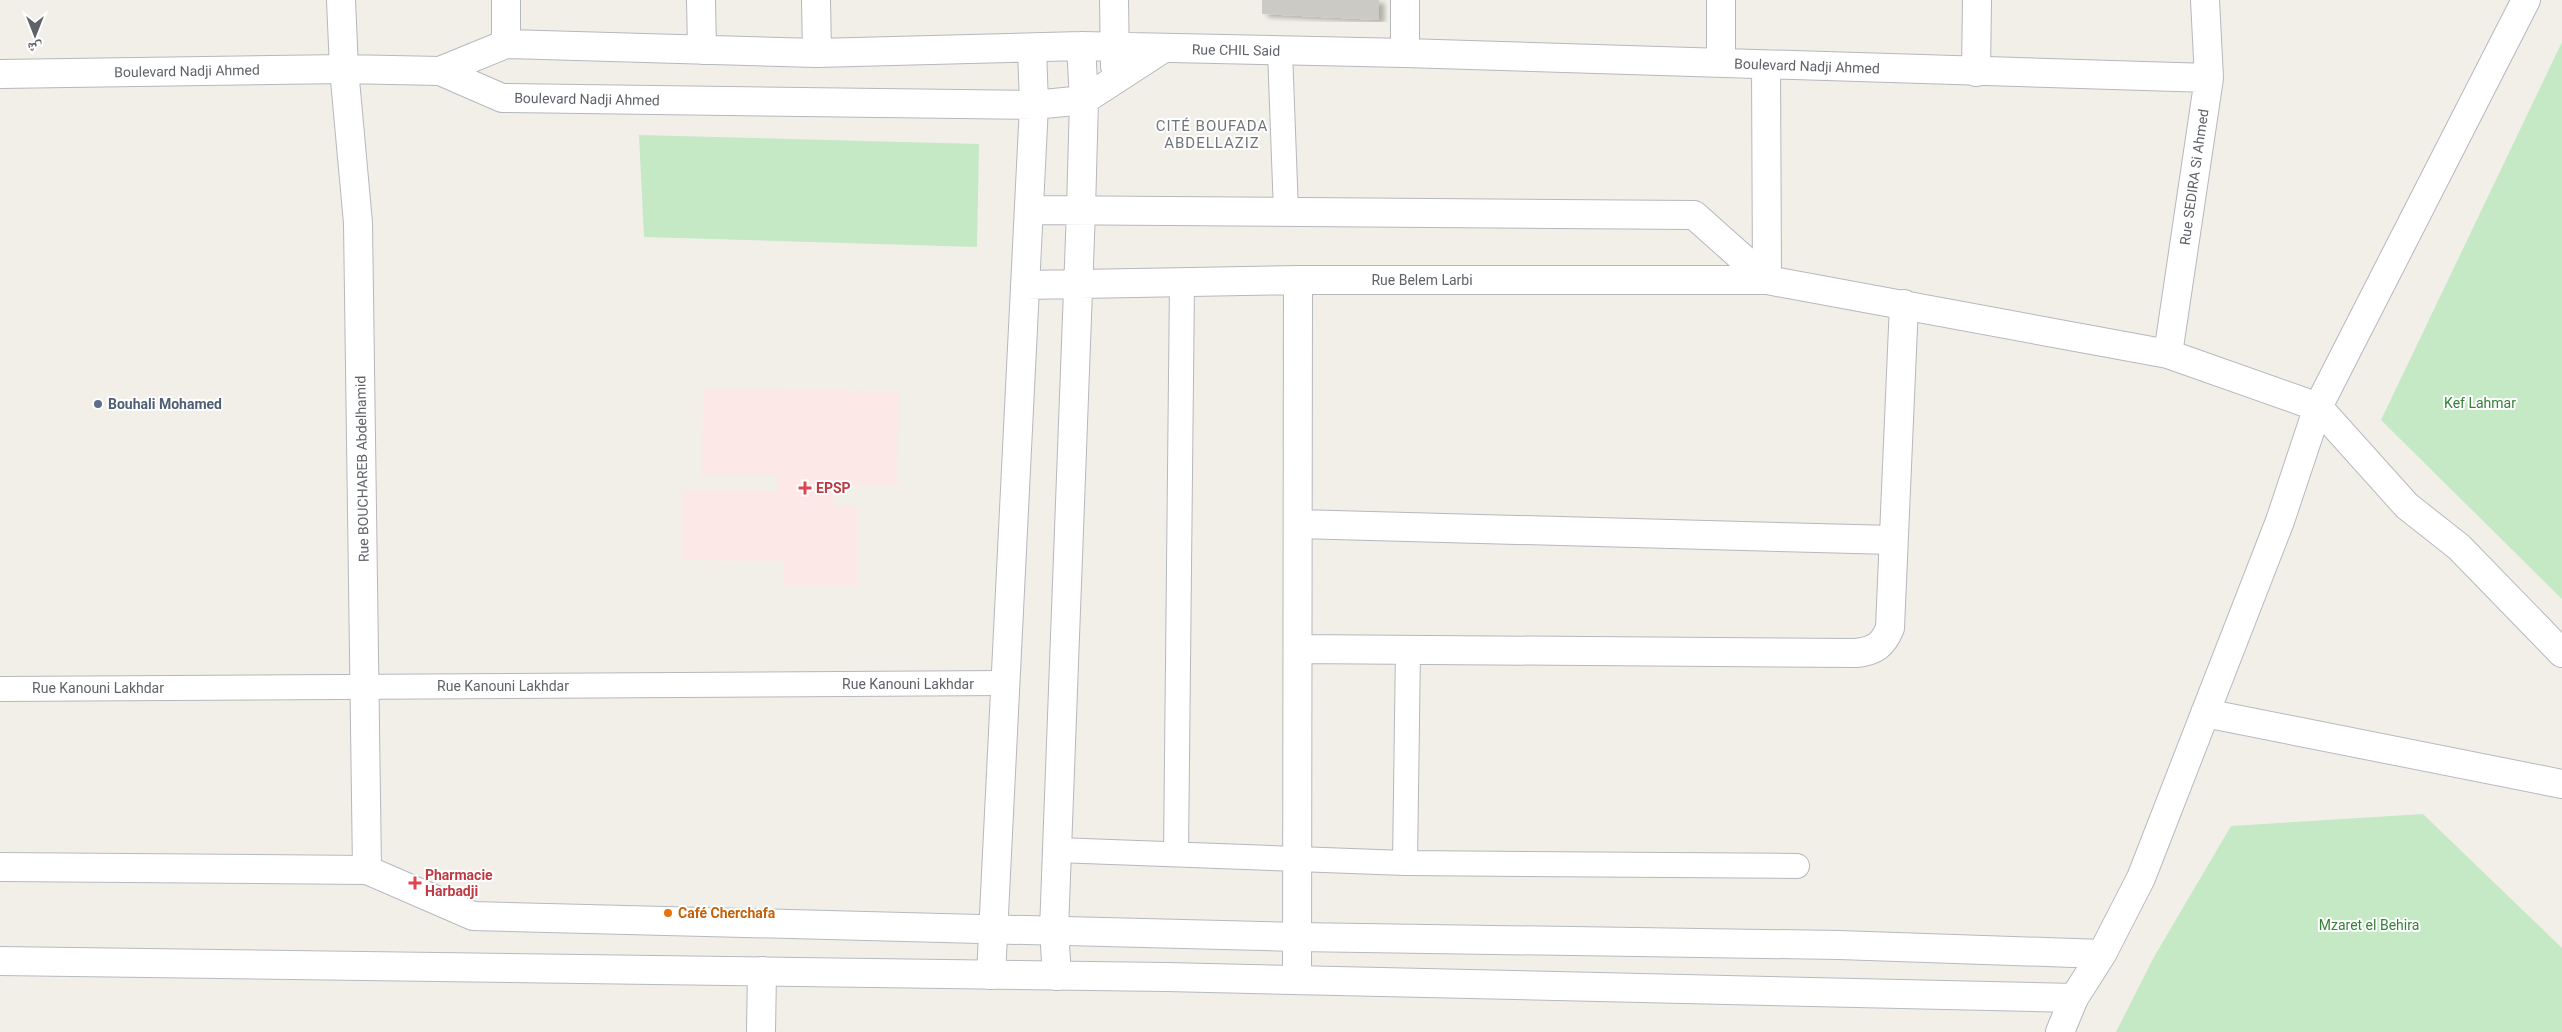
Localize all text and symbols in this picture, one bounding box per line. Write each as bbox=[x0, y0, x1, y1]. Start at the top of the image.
north arrow bbox=[10, 10, 60, 60]
text: ش bbox=[27, 39, 42, 56]
street label: Rue CHIL Said bbox=[1192, 41, 1280, 59]
street label: Boulevard Nadji Ahmed bbox=[1734, 55, 1880, 77]
street label: Boulevard Nadji Ahmed bbox=[114, 62, 260, 80]
street label: Boulevard Nadji Ahmed bbox=[514, 90, 660, 108]
street label: Rue SEDIRA Si Ahmed bbox=[2177, 108, 2211, 246]
district label: CITÉ BOUFADA ABDELLAZIZ bbox=[1156, 117, 1268, 152]
street label: Rue Belem Larbi bbox=[1371, 272, 1473, 288]
street label: Rue BOUCHAREB Abdelhamid bbox=[352, 376, 372, 562]
park label: Kef Lahmar bbox=[2444, 395, 2516, 411]
place label: Bouhali Mohamed bbox=[108, 396, 222, 412]
marker: Bouhali Mohamed bbox=[92, 398, 104, 410]
place label: EPSP bbox=[816, 480, 851, 496]
marker: EPSP bbox=[798, 481, 812, 495]
street label: Rue Kanouni Lakhdar bbox=[842, 676, 974, 692]
street label: Rue Kanouni Lakhdar bbox=[437, 678, 569, 694]
street label: Rue Kanouni Lakhdar bbox=[32, 680, 164, 696]
place label: Pharmacie Harbadji bbox=[425, 867, 493, 899]
marker: Pharmacie Harbadji bbox=[409, 877, 421, 889]
place label: Café Cherchafa bbox=[678, 905, 776, 921]
marker: Café Cherchafa bbox=[662, 907, 674, 919]
park label: Mzaret el Behira bbox=[2319, 917, 2419, 933]

